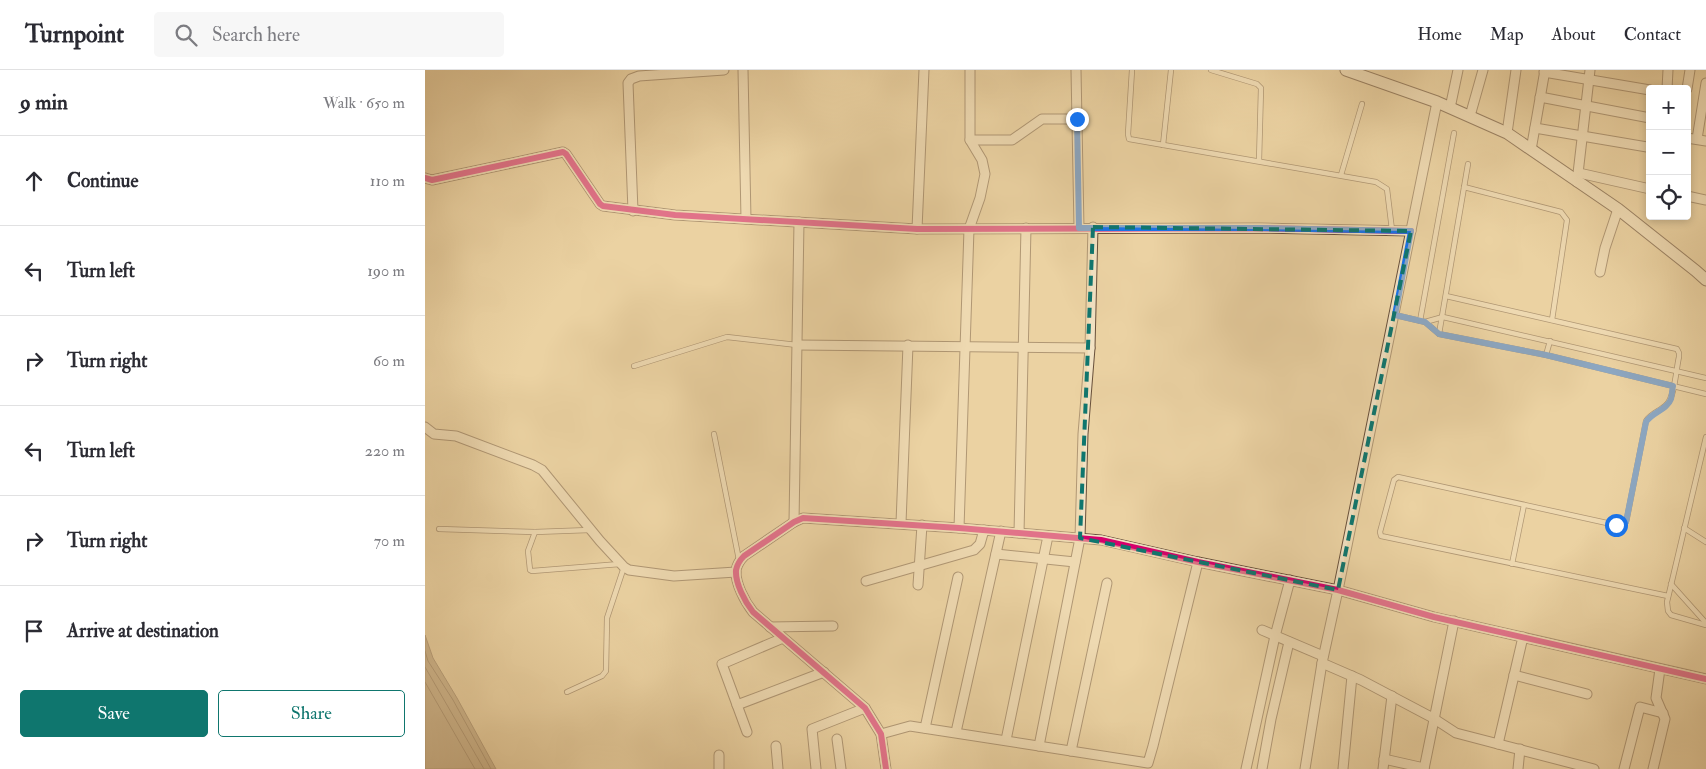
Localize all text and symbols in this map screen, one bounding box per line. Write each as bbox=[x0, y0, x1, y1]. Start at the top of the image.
search box bbox=[154, 12, 504, 57]
text: Turnpoint bbox=[25, 19, 124, 50]
icon: search bbox=[172, 21, 200, 49]
text: Search here bbox=[212, 23, 300, 47]
text: Home bbox=[1417, 23, 1462, 46]
text: Map bbox=[1490, 23, 1524, 46]
text: About bbox=[1552, 23, 1596, 46]
text: Contact bbox=[1624, 23, 1681, 46]
map controls bbox=[1646, 85, 1691, 220]
button: + bbox=[1646, 85, 1691, 130]
text: 9 min bbox=[20, 89, 68, 116]
text: Walk · 650 m bbox=[323, 93, 405, 113]
route end bbox=[1066, 108, 1089, 131]
button: − bbox=[1646, 130, 1691, 175]
icon: ahead bbox=[20, 167, 48, 195]
text: Continue bbox=[67, 169, 138, 193]
text: 110 m bbox=[370, 171, 405, 191]
button: locate bbox=[1646, 175, 1691, 220]
icon: left bbox=[20, 257, 48, 285]
text: Turn left bbox=[67, 259, 135, 283]
text: 190 m bbox=[367, 261, 405, 281]
icon: right bbox=[20, 347, 48, 375]
text: Turn right bbox=[67, 349, 147, 373]
text: 60 m bbox=[373, 351, 405, 371]
icon: left bbox=[20, 437, 48, 465]
text: Turn left bbox=[67, 439, 135, 463]
text: 220 m bbox=[365, 441, 405, 461]
route start bbox=[1605, 514, 1628, 537]
icon: right bbox=[20, 527, 48, 555]
text: Turn right bbox=[67, 529, 147, 553]
text: 70 m bbox=[374, 531, 405, 551]
icon: arrive bbox=[20, 617, 48, 645]
text: Arrive at destination bbox=[67, 619, 219, 643]
button: Save bbox=[20, 690, 208, 737]
button: Share bbox=[218, 690, 405, 737]

